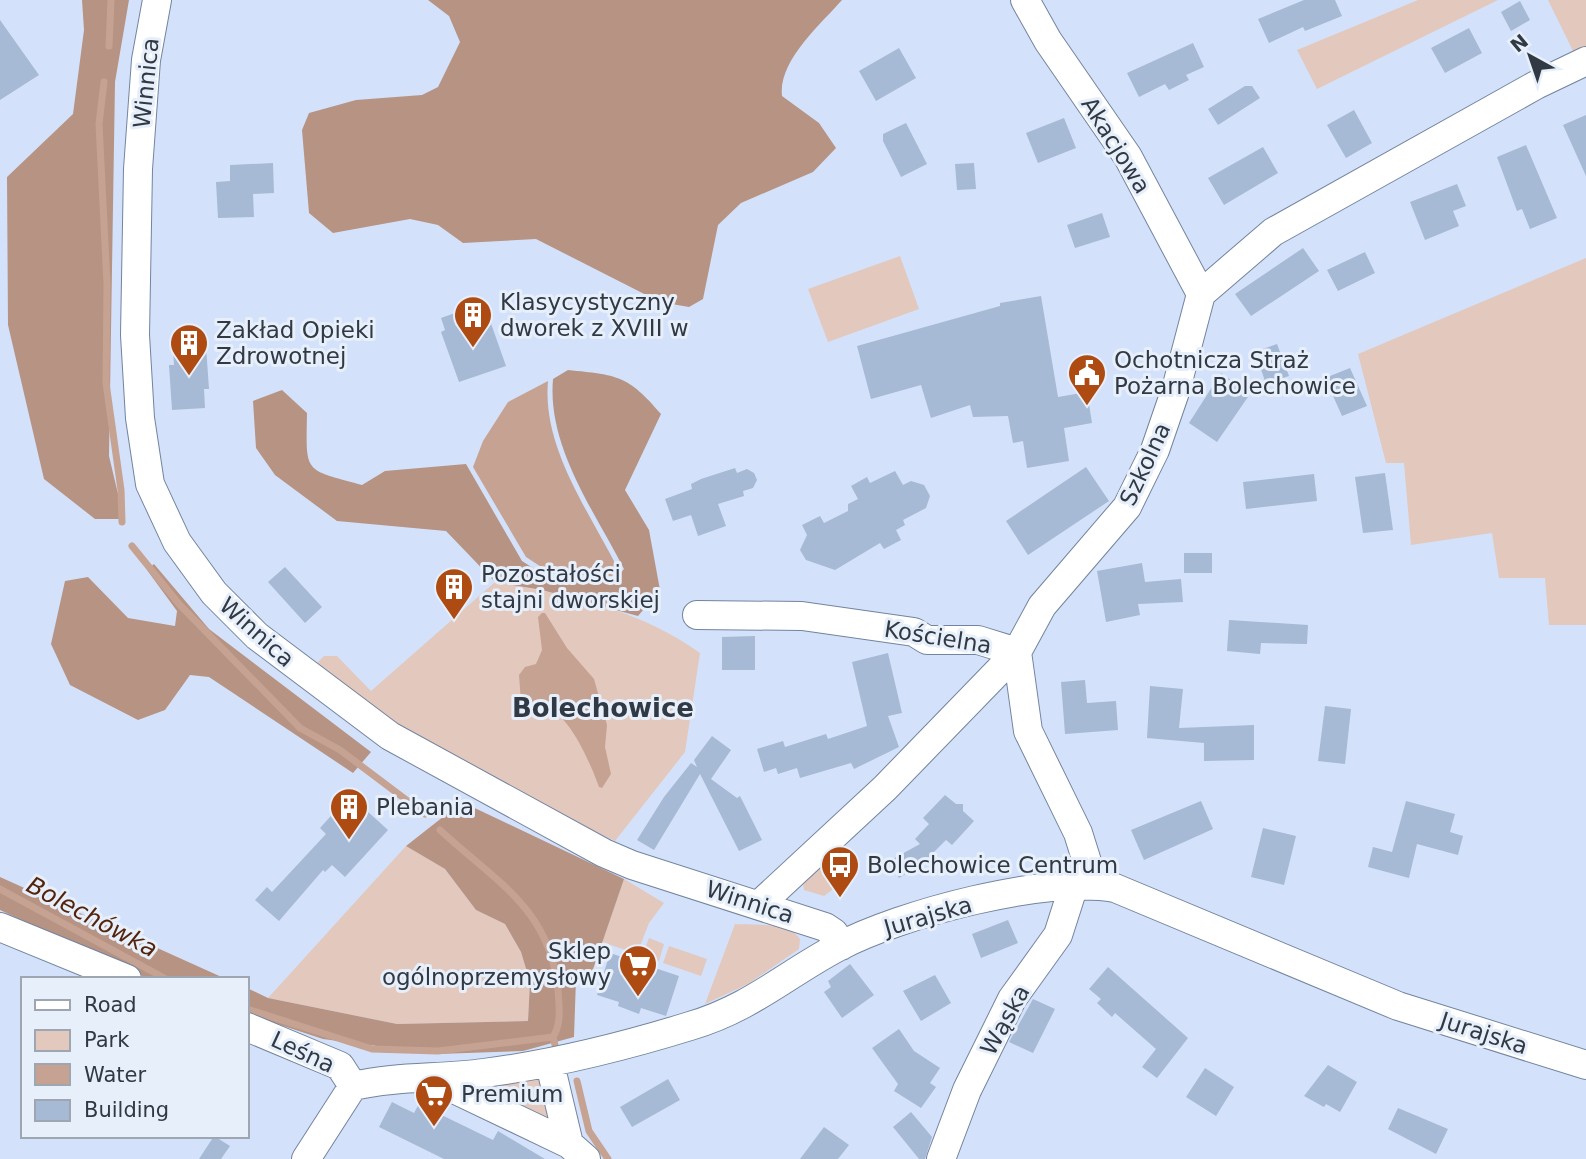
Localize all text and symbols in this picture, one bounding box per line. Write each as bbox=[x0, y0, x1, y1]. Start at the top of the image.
north arrow bbox=[1495, 21, 1565, 91]
text: N bbox=[1506, 29, 1532, 57]
street label: Winnica bbox=[128, 36, 164, 130]
street label: Akacjowa bbox=[1076, 92, 1156, 198]
place label: Klasycystyczny dworek z XVIII w bbox=[500, 289, 689, 341]
building icon: Klasycystyczny dworek z XVIII w bbox=[452, 294, 494, 349]
place label: Zakład Opieki Zdrowotnej bbox=[216, 317, 375, 369]
building icon: Zakład Opieki Zdrowotnej bbox=[168, 322, 210, 377]
place label: Ochotnicza Straż Pożarna Bolechowice bbox=[1114, 347, 1356, 399]
public building icon: Ochotnicza Straż Pożarna Bolechowice bbox=[1066, 352, 1108, 407]
street label: Szkolna bbox=[1115, 418, 1175, 510]
place label: Pozostałości stajni dworskiej bbox=[481, 561, 660, 613]
building icon: Pozostałości stajni dworskiej bbox=[433, 566, 475, 621]
street label: Winnica bbox=[215, 592, 299, 672]
street label: Kościelna bbox=[883, 616, 993, 658]
district label: Bolechowice bbox=[512, 693, 694, 723]
building icon: Plebania bbox=[328, 786, 370, 841]
place label: Plebania bbox=[376, 794, 474, 820]
bus stop icon: Bolechowice Centrum bbox=[819, 844, 861, 899]
place label: Bolechowice Centrum bbox=[867, 852, 1118, 878]
water label: Bolechówka bbox=[22, 871, 162, 963]
street label: Winnica bbox=[703, 876, 797, 928]
street label: Jurajska bbox=[879, 891, 975, 941]
place label: Sklep ogólnoprzemysłowy bbox=[382, 938, 611, 990]
supermarket icon: Sklep ogólnoprzemysłowy bbox=[617, 943, 659, 998]
legend bbox=[21, 977, 248, 1138]
street label: Wąska bbox=[975, 981, 1035, 1059]
text: Road bbox=[84, 993, 137, 1017]
street label: Jurajska bbox=[1435, 1006, 1531, 1059]
street label: Leśna bbox=[267, 1026, 339, 1078]
text: Park bbox=[84, 1028, 130, 1052]
text: Water bbox=[84, 1063, 146, 1087]
supermarket icon: Premium bbox=[413, 1073, 455, 1128]
place label: Premium bbox=[461, 1081, 563, 1107]
text: Building bbox=[84, 1098, 169, 1122]

